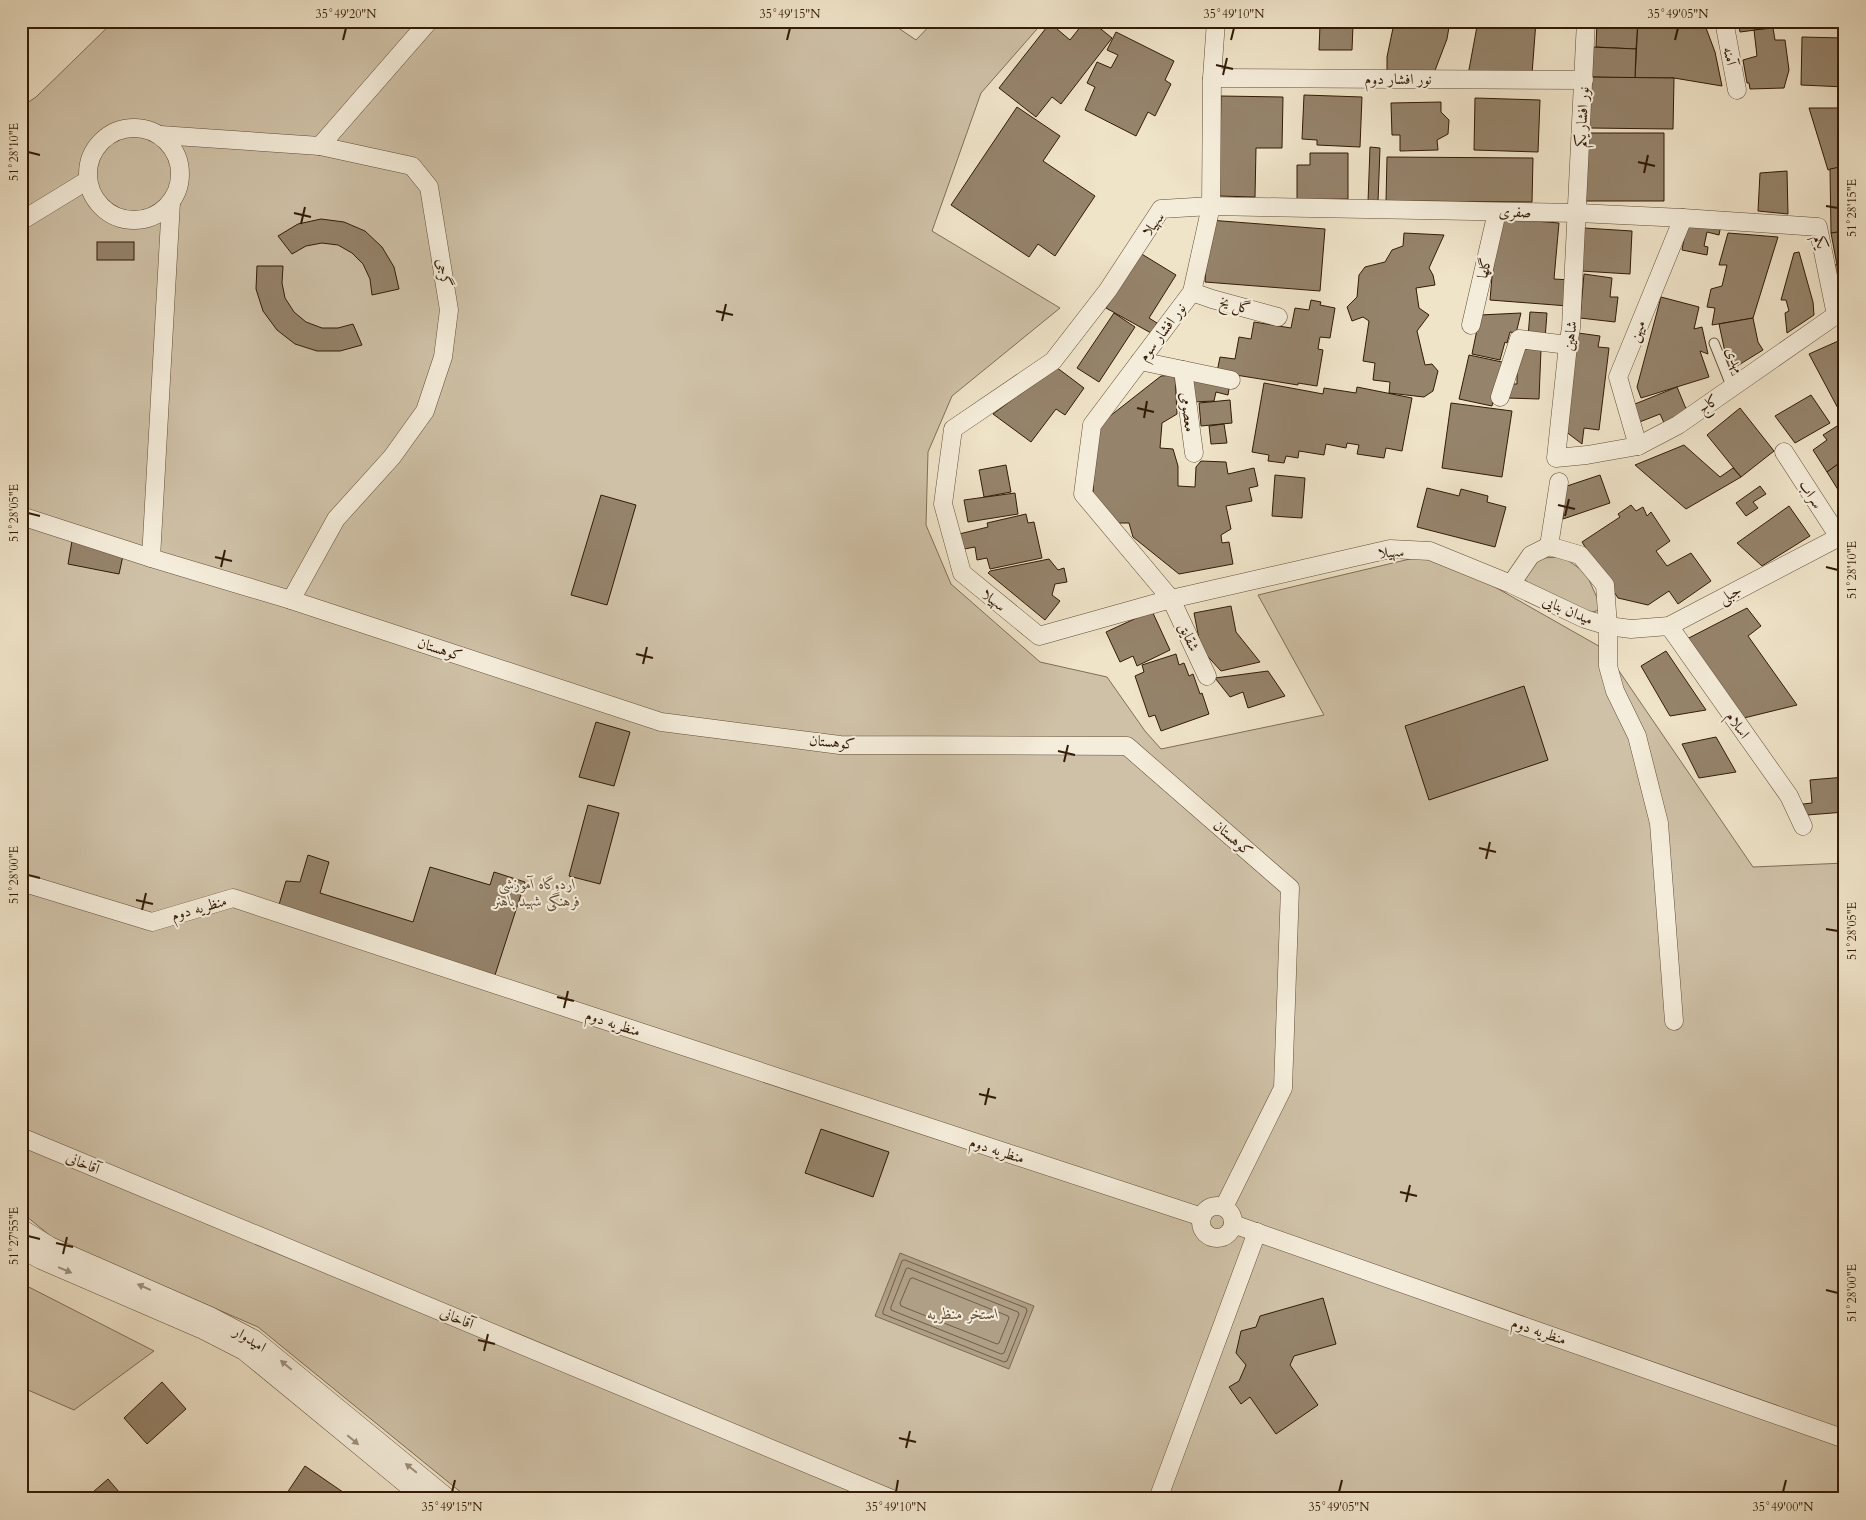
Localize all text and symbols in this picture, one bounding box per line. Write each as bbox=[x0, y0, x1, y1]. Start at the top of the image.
text: 35°49'20"N bbox=[316, 6, 377, 22]
text: 35°49'15"N bbox=[760, 6, 821, 22]
text: 35°49'10"N bbox=[1204, 6, 1265, 22]
text: 35°49'05"N bbox=[1648, 6, 1709, 22]
street label: آمنه bbox=[1718, 45, 1742, 69]
street label: نور افشار دوم bbox=[1364, 69, 1432, 92]
street label: نور افشار یکم bbox=[1570, 86, 1598, 148]
text: 51°28'10"E bbox=[6, 123, 22, 181]
text: 51°28'15"E bbox=[1844, 179, 1860, 237]
street label: صفری bbox=[1498, 202, 1532, 222]
street label: سهیلا bbox=[1137, 208, 1169, 240]
street label: یکم bbox=[1806, 233, 1832, 253]
street label: گلها bbox=[1472, 256, 1496, 280]
street label: گرجی bbox=[432, 257, 456, 289]
street label: گل یخ bbox=[1216, 291, 1253, 323]
street label: نور افشار سوم bbox=[1134, 299, 1193, 367]
street label: میهن bbox=[1624, 317, 1650, 345]
street label: شاهین bbox=[1558, 320, 1582, 352]
street label: مهدی bbox=[1721, 344, 1749, 376]
street label: کاج bbox=[1693, 390, 1724, 421]
street label: معصومی bbox=[1176, 391, 1200, 433]
street label: سراب bbox=[1794, 476, 1828, 512]
text: 51°28'05"E bbox=[6, 484, 22, 542]
street label: سهیلا bbox=[1377, 541, 1405, 563]
text: 51°28'10"E bbox=[1844, 541, 1860, 599]
street label: جبلی bbox=[1715, 580, 1746, 609]
street label: سهیلا bbox=[978, 584, 1010, 616]
street label: میدان بنایی bbox=[1540, 590, 1596, 630]
street label: شقایق bbox=[1174, 619, 1204, 655]
street label: کوهستان bbox=[415, 632, 465, 666]
street label: اسلام bbox=[1719, 707, 1754, 744]
street label: کوهستان bbox=[808, 730, 856, 754]
street label: کوهستان bbox=[1209, 815, 1257, 861]
text: 51°28'00"E bbox=[6, 846, 22, 904]
park label: اردوگاه آموزشی فرهنگی شهید باهنر bbox=[493, 874, 580, 912]
street label: منظریه دوم bbox=[169, 891, 230, 928]
text: 51°28'05"E bbox=[1844, 902, 1860, 960]
street label: منظریه دوم bbox=[582, 1005, 643, 1044]
street label: منظریه دوم bbox=[966, 1132, 1027, 1171]
street label: آقاخانی bbox=[63, 1147, 104, 1180]
text: 51°27'55"E bbox=[6, 1207, 22, 1265]
text: 51°28'00"E bbox=[1844, 1264, 1860, 1322]
one-way arrow bbox=[58, 1267, 72, 1275]
one-way arrow bbox=[137, 1283, 151, 1291]
street label: آقاخانی bbox=[437, 1302, 478, 1335]
water label: استخر منظریه bbox=[927, 1303, 999, 1325]
street label: منظریه دوم bbox=[1508, 1312, 1569, 1353]
street label: امیدوار bbox=[228, 1320, 270, 1357]
one-way arrow bbox=[279, 1359, 292, 1370]
one-way arrow bbox=[347, 1435, 360, 1446]
one-way arrow bbox=[405, 1462, 418, 1473]
text: 35°49'15"N bbox=[422, 1499, 483, 1515]
text: 35°49'10"N bbox=[866, 1499, 927, 1515]
text: 35°49'05"N bbox=[1309, 1499, 1370, 1515]
text: 35°49'00"N bbox=[1753, 1499, 1814, 1515]

